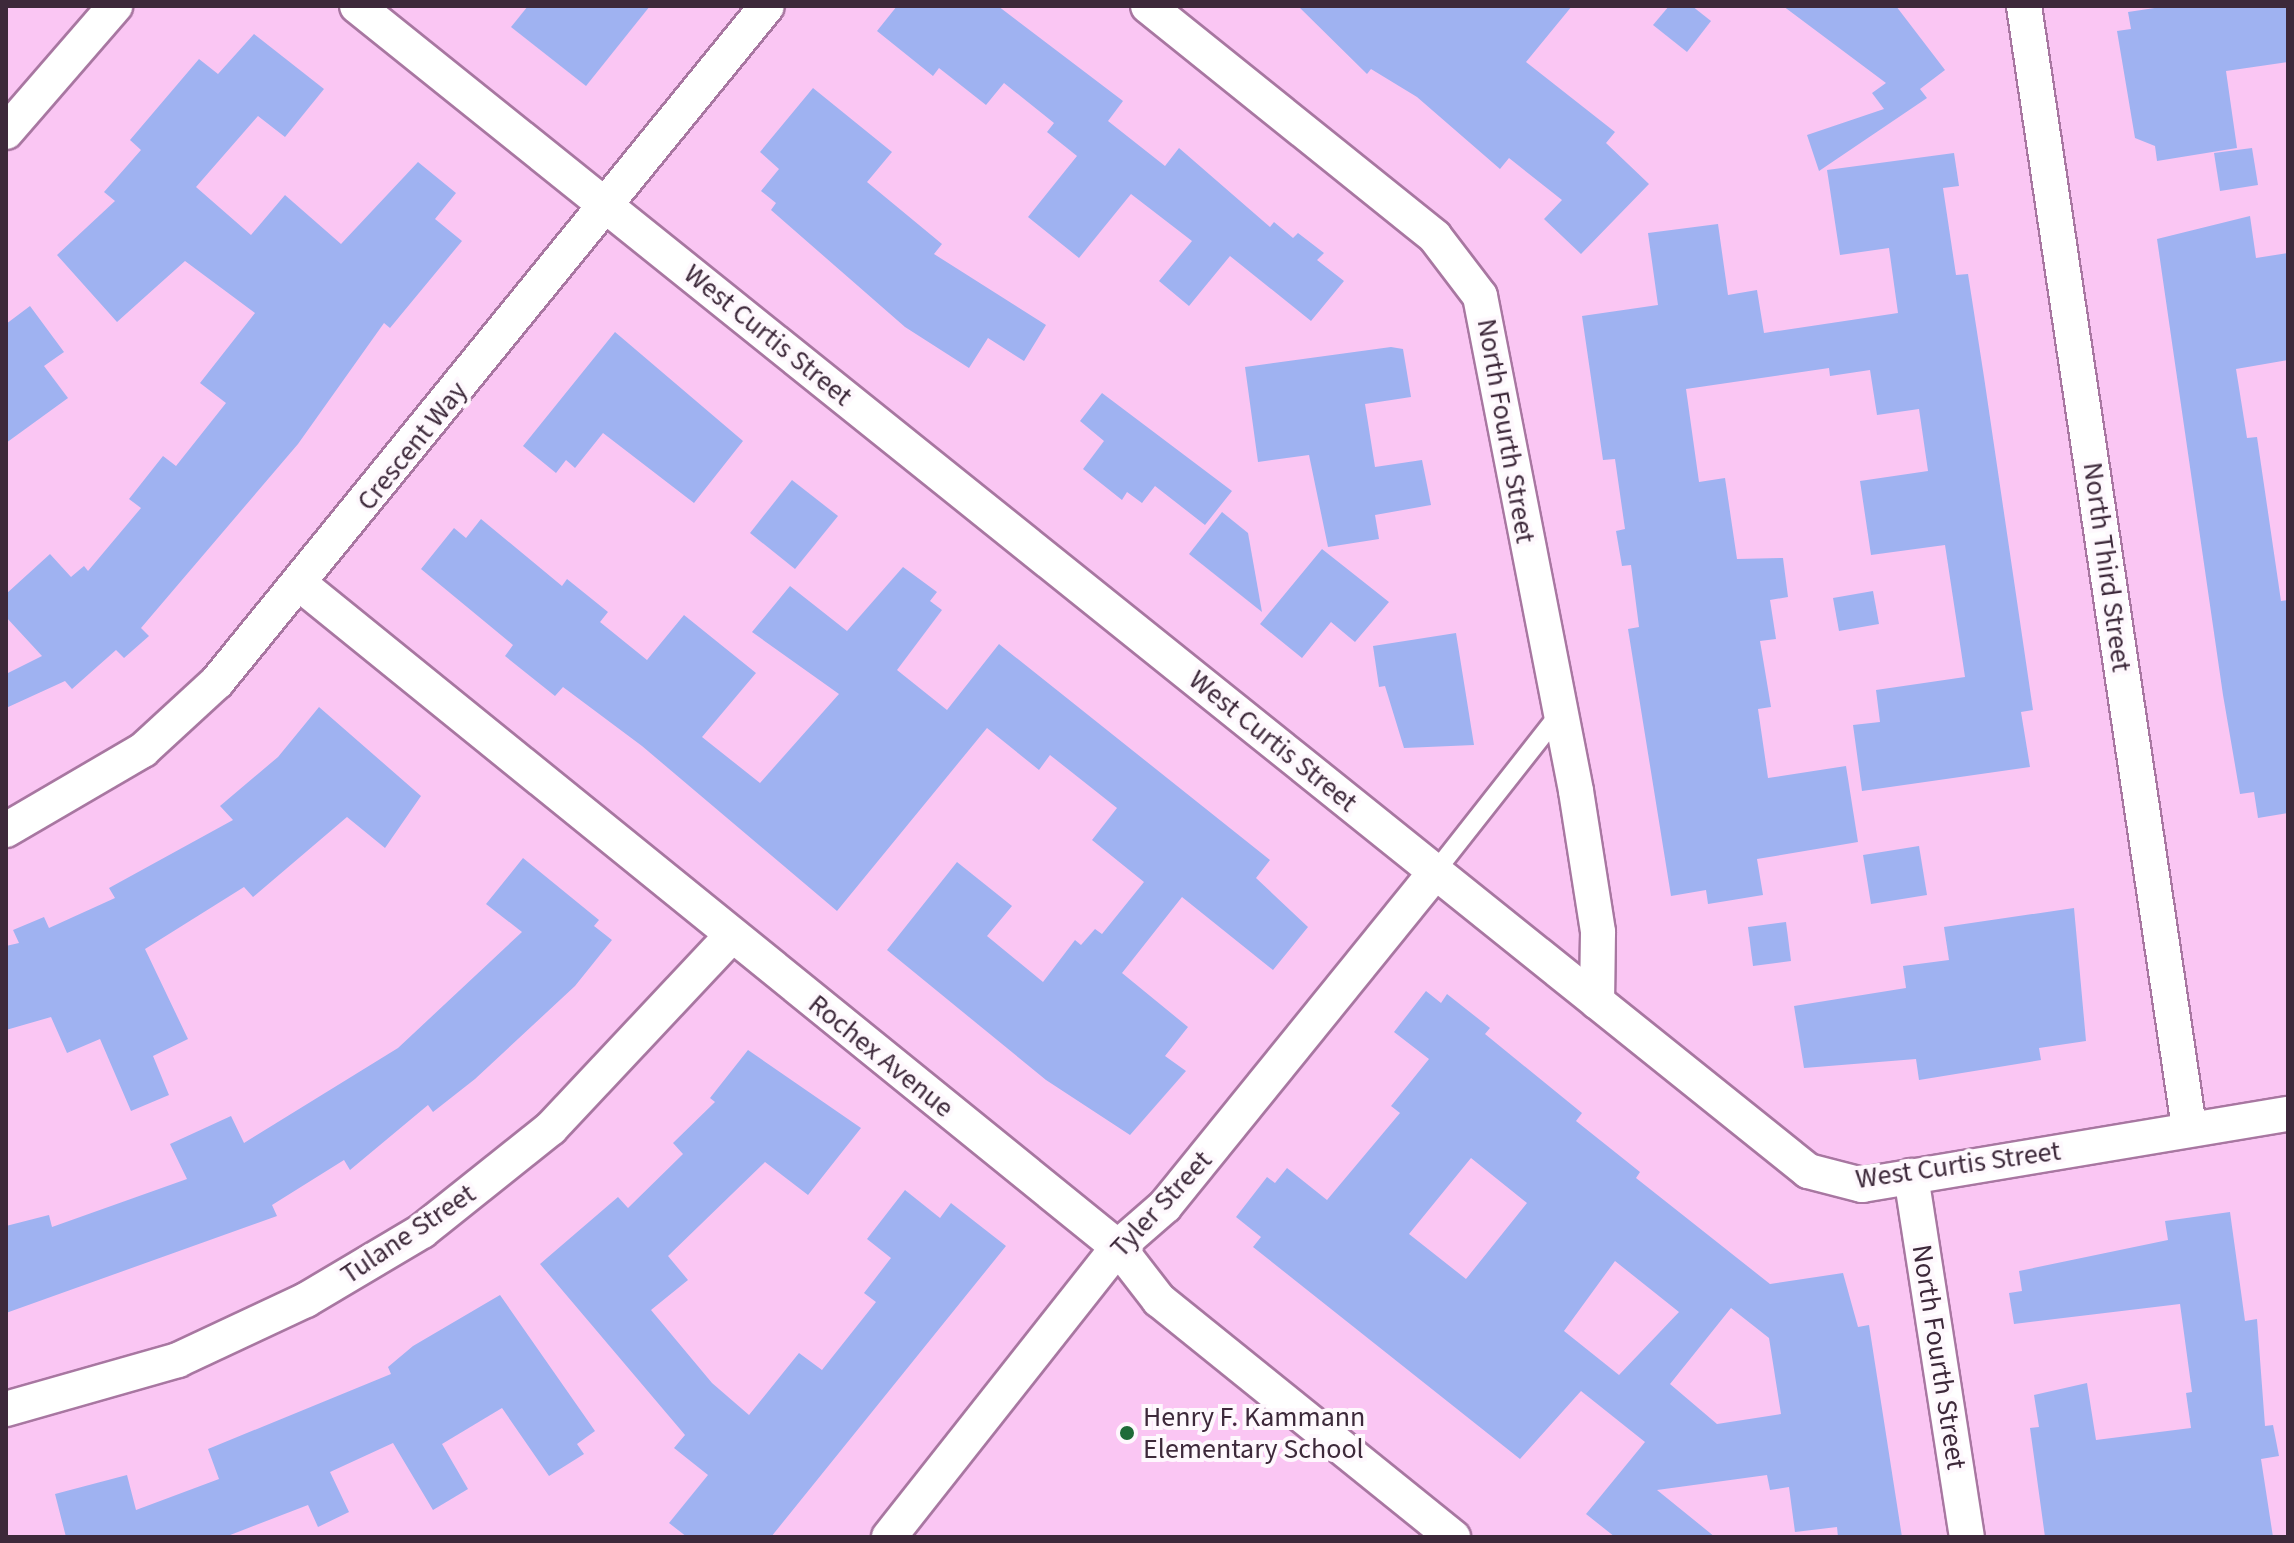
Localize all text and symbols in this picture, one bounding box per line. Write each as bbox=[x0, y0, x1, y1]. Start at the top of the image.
street label: West Curtis Street bbox=[677, 257, 859, 413]
street label: North Fourth Street bbox=[1470, 316, 1542, 546]
street label: Crescent Way bbox=[350, 375, 474, 517]
street label: North Third Street bbox=[2076, 460, 2138, 674]
street label: West Curtis Street bbox=[1182, 663, 1364, 819]
street label: Rochex Avenue bbox=[802, 987, 960, 1125]
street label: West Curtis Street bbox=[1853, 1134, 2063, 1196]
street label: Tyler Street bbox=[1103, 1144, 1219, 1264]
street label: Tulane Street bbox=[334, 1177, 482, 1291]
street label: North Fourth Street bbox=[1905, 1242, 1973, 1472]
place label: Henry F. Kammann Elementary School bbox=[1143, 1400, 1365, 1466]
marker: Henry F. Kammann Elementary School bbox=[1118, 1424, 1136, 1442]

